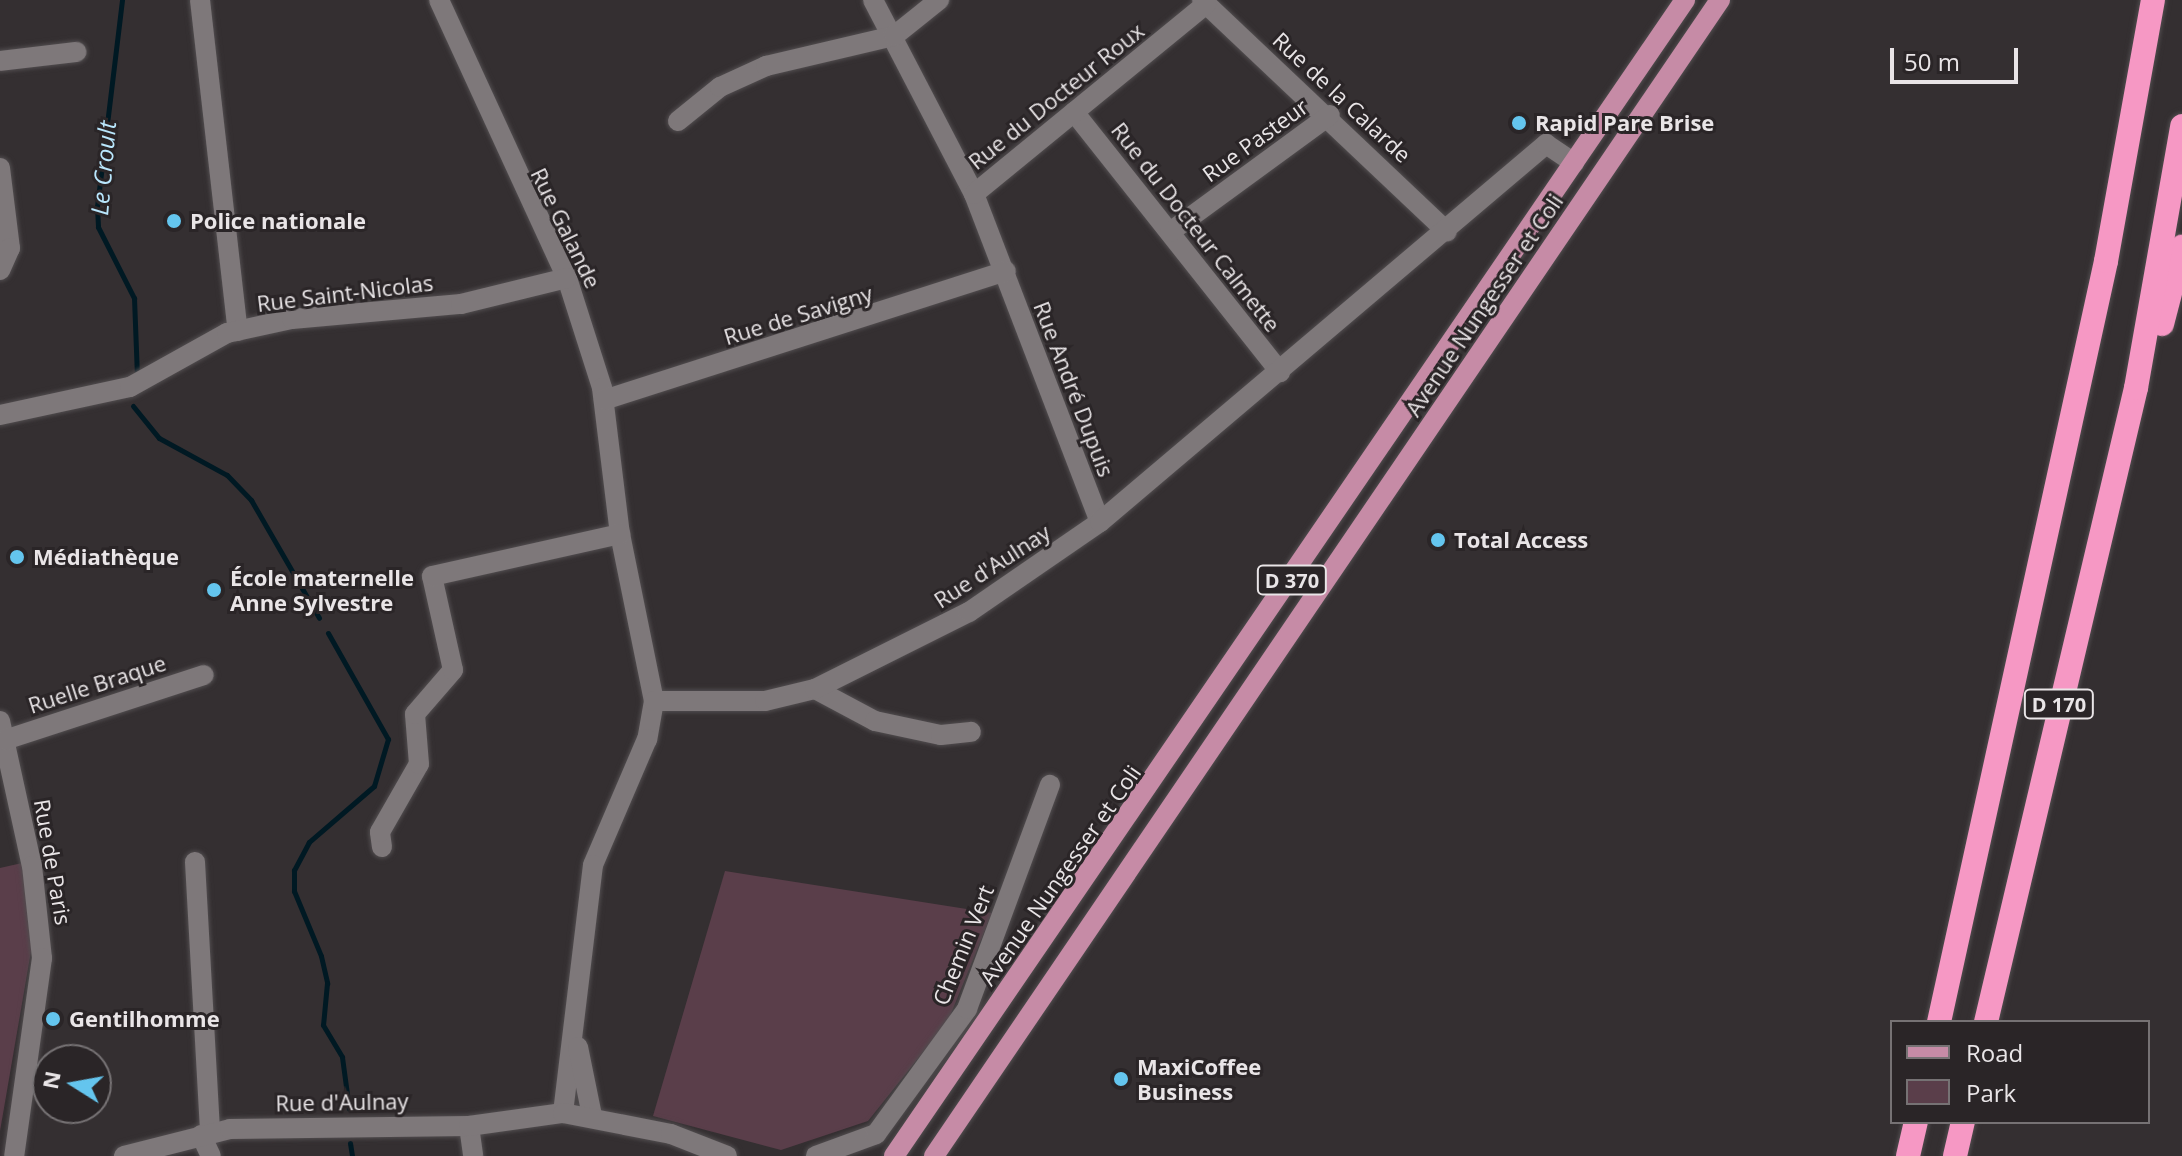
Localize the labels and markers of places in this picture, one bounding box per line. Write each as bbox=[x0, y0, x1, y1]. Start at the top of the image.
place label: Rapid Pare Brise bbox=[1535, 110, 1714, 136]
marker: Rapid Pare Brise bbox=[1510, 114, 1528, 132]
place label: Police nationale bbox=[190, 208, 366, 234]
marker: Police nationale bbox=[165, 212, 183, 230]
place label: Total Access bbox=[1454, 527, 1588, 553]
marker: Total Access bbox=[1429, 531, 1447, 549]
place label: Médiathèque bbox=[33, 544, 179, 570]
marker: Médiathèque bbox=[8, 548, 26, 566]
place label: École maternelle Anne Sylvestre bbox=[230, 564, 414, 616]
marker: École maternelle Anne Sylvestre bbox=[205, 581, 223, 599]
place label: Gentilhomme bbox=[69, 1006, 220, 1032]
marker: Gentilhomme bbox=[44, 1010, 62, 1028]
place label: MaxiCoffee Business bbox=[1137, 1053, 1261, 1104]
marker: MaxiCoffee Business bbox=[1112, 1070, 1130, 1088]

